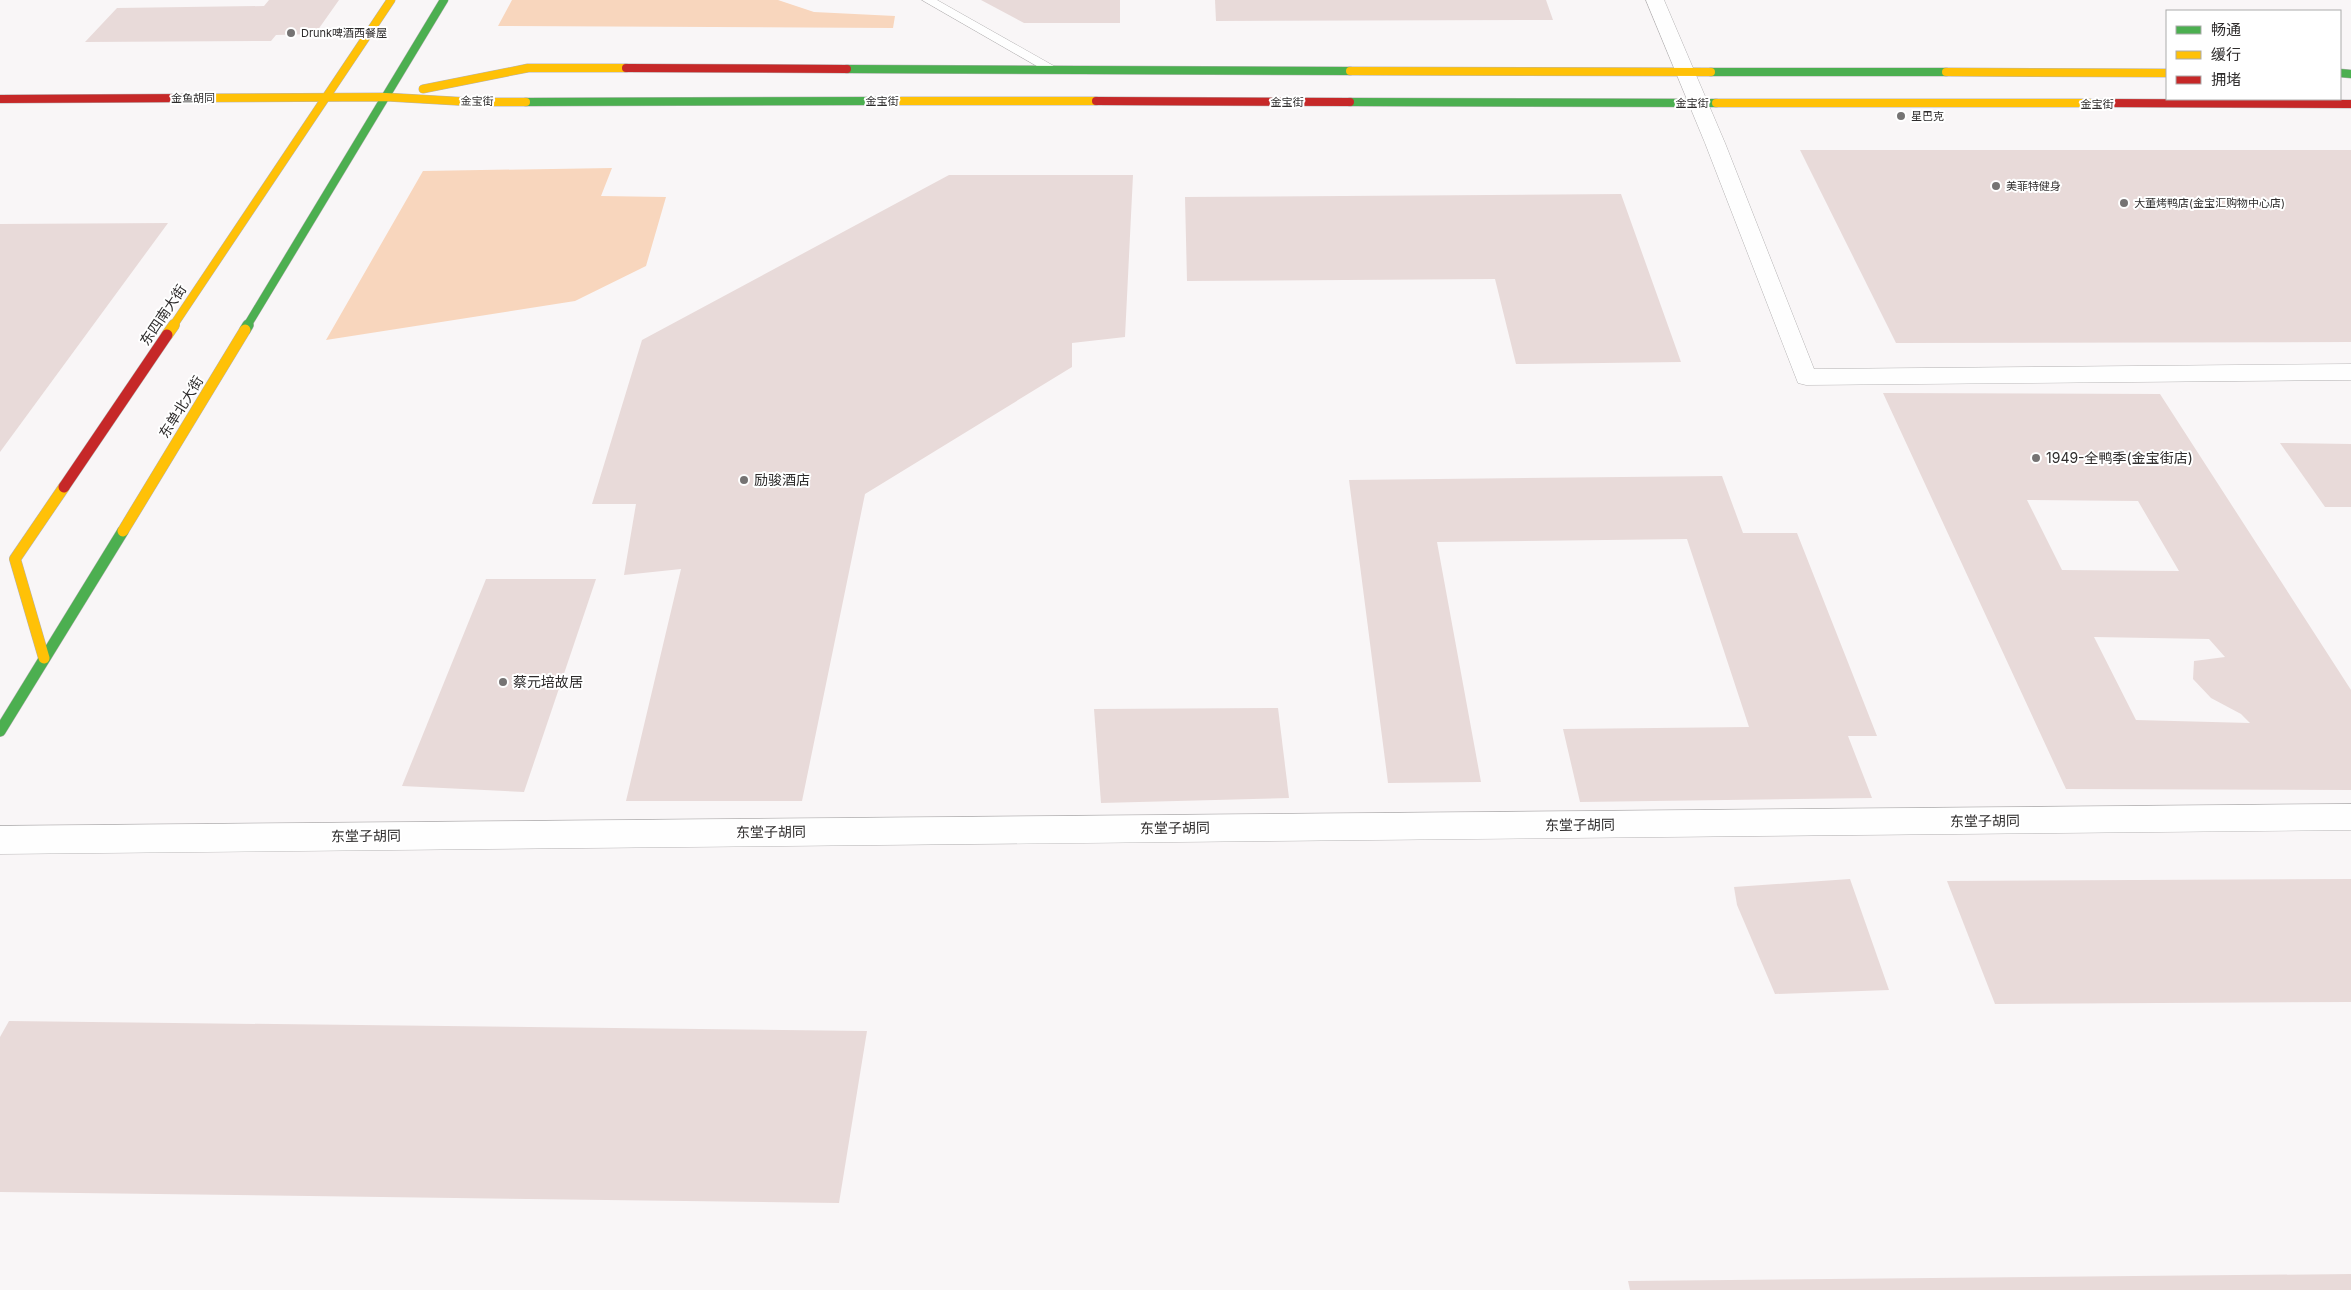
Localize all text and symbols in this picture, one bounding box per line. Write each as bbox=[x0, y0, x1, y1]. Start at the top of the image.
legend bbox=[2166, 10, 2341, 100]
text: 畅通 bbox=[2211, 20, 2241, 39]
place label: Drunk啤酒西餐屋 bbox=[301, 26, 387, 40]
marker: Drunk啤酒西餐屋 bbox=[285, 27, 297, 39]
text: 缓行 bbox=[2211, 45, 2241, 64]
text: 拥堵 bbox=[2211, 70, 2241, 89]
street label: 金鱼胡同 bbox=[171, 91, 215, 105]
street label: 金宝街 bbox=[460, 94, 494, 108]
street label: 金宝街 bbox=[866, 94, 899, 108]
street label: 金宝街 bbox=[1271, 95, 1304, 109]
street label: 金宝街 bbox=[1676, 96, 1709, 110]
street label: 金宝街 bbox=[2081, 97, 2114, 111]
place label: 星巴克 bbox=[1911, 109, 1944, 123]
marker: 星巴克 bbox=[1895, 110, 1907, 122]
place label: 美菲特健身 bbox=[2006, 179, 2061, 193]
marker: 美菲特健身 bbox=[1990, 180, 2002, 192]
place label: 大董烤鸭店(金宝汇购物中心店) bbox=[2134, 196, 2285, 210]
marker: 大董烤鸭店(金宝汇购物中心店) bbox=[2118, 197, 2130, 209]
street label: 东四南大街 bbox=[136, 281, 189, 348]
street label: 东单北大街 bbox=[155, 373, 206, 441]
place label: 1949-全鸭季(金宝街店) bbox=[2046, 449, 2193, 466]
marker: 1949-全鸭季(金宝街店) bbox=[2030, 452, 2042, 464]
place label: 励骏酒店 bbox=[754, 471, 810, 488]
marker: 励骏酒店 bbox=[738, 474, 750, 486]
place label: 蔡元培故居 bbox=[513, 673, 583, 690]
marker: 蔡元培故居 bbox=[497, 676, 509, 688]
street label: 东堂子胡同 bbox=[1950, 811, 2020, 830]
street label: 东堂子胡同 bbox=[1545, 815, 1615, 834]
street label: 东堂子胡同 bbox=[1140, 818, 1210, 837]
street label: 东堂子胡同 bbox=[736, 822, 806, 841]
street label: 东堂子胡同 bbox=[331, 826, 401, 845]

